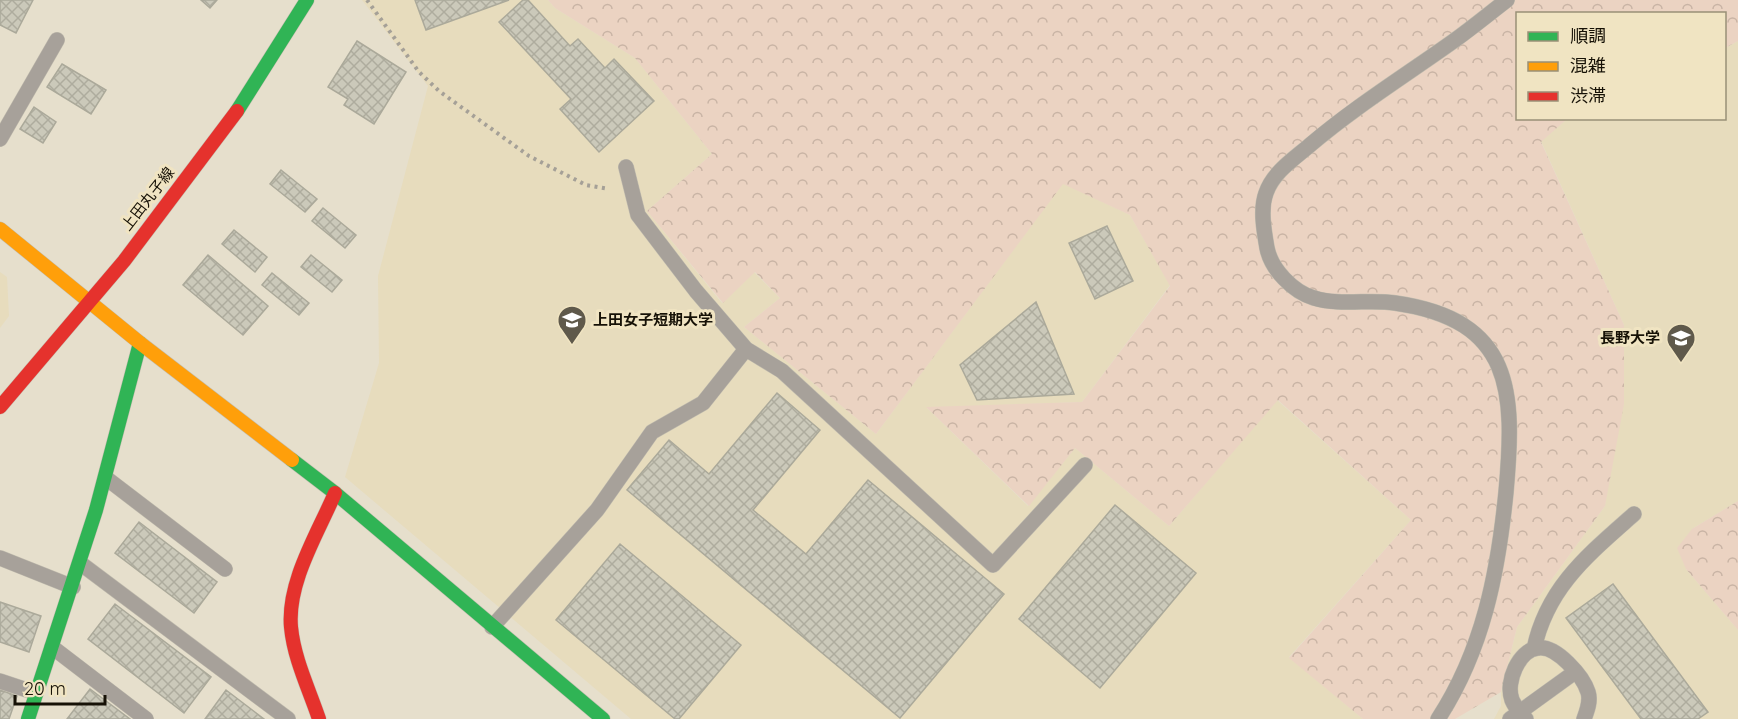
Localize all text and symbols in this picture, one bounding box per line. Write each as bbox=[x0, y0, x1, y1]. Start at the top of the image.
legend bbox=[1516, 12, 1726, 120]
text: 順調 bbox=[1570, 24, 1606, 47]
text: 混雑 bbox=[1570, 54, 1606, 77]
text: 渋滞 bbox=[1570, 84, 1606, 107]
street label: 上田丸子線 bbox=[117, 163, 178, 234]
school or university icon: 上田女子短期大学 bbox=[556, 304, 588, 346]
place label: 上田女子短期大学 bbox=[593, 310, 713, 329]
school or university icon: 長野大学 bbox=[1665, 322, 1697, 364]
place label: 長野大学 bbox=[1600, 328, 1660, 347]
scale bar bbox=[15, 668, 105, 706]
text: 20 m bbox=[24, 677, 66, 700]

